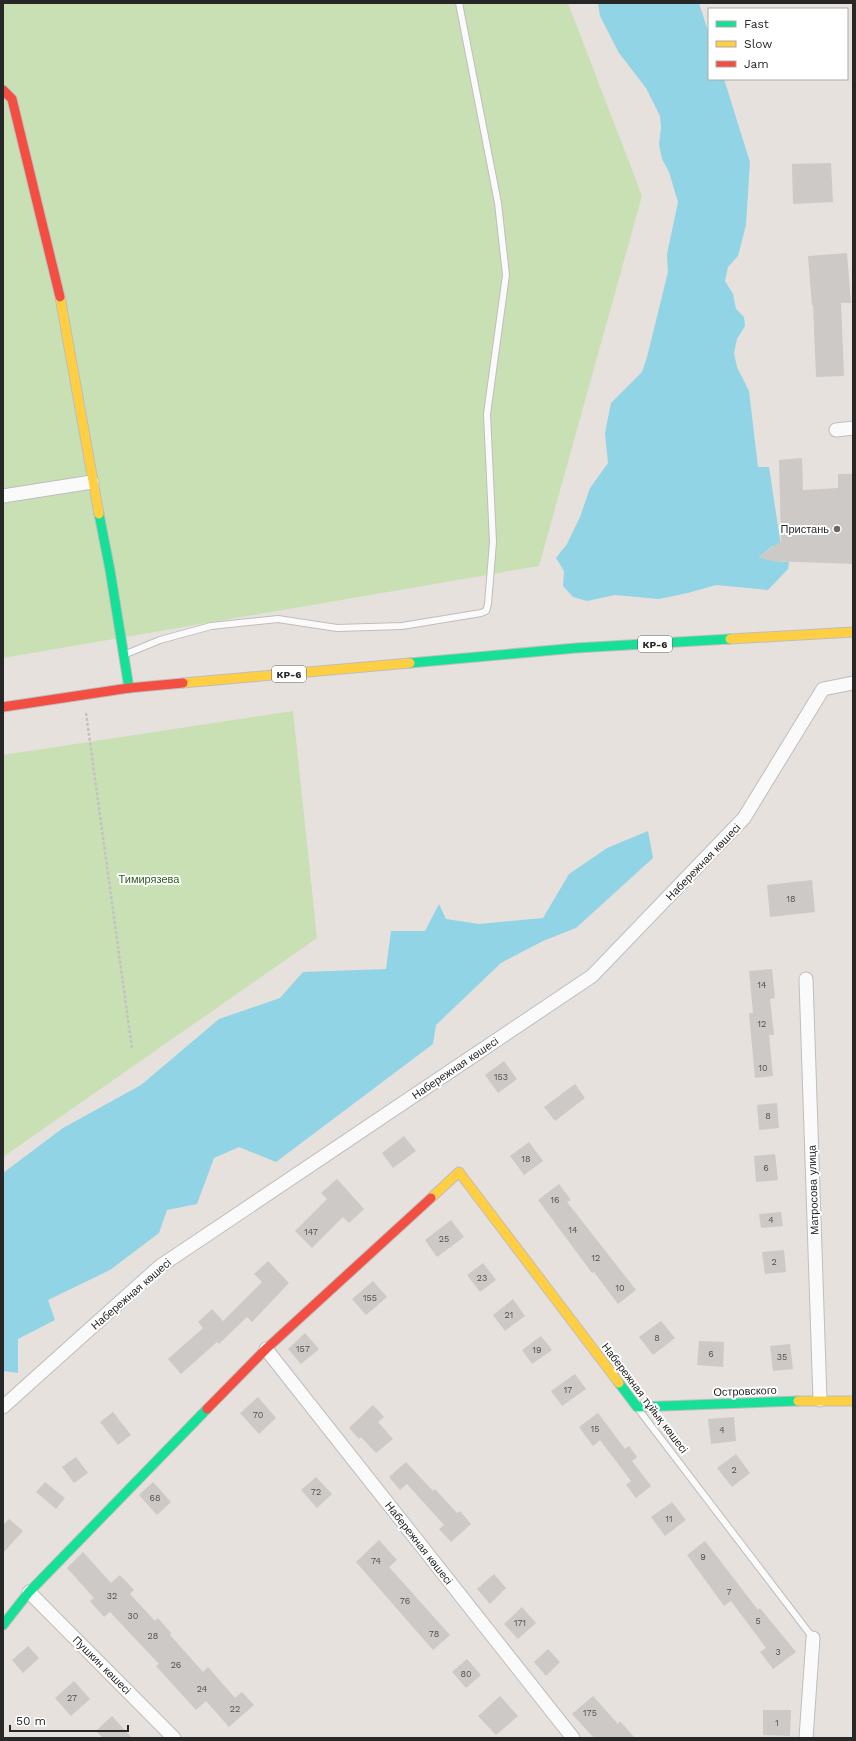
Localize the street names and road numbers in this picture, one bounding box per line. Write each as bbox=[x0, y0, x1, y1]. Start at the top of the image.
road number: KP-6 bbox=[638, 636, 672, 652]
road number: KP-6 bbox=[272, 666, 306, 682]
street label: Набережная көшесі bbox=[663, 821, 743, 903]
street label: Набережная көшесі bbox=[410, 1035, 501, 1102]
street label: Матросова улица bbox=[805, 1144, 822, 1235]
street label: Набережная көшесі bbox=[89, 1256, 174, 1333]
street label: Набережная тұйық көшесі bbox=[599, 1341, 690, 1456]
street label: Островского bbox=[713, 1384, 777, 1399]
street label: Набережная көшесі bbox=[382, 1499, 455, 1587]
street label: Пушкин көшесі bbox=[70, 1634, 133, 1697]

